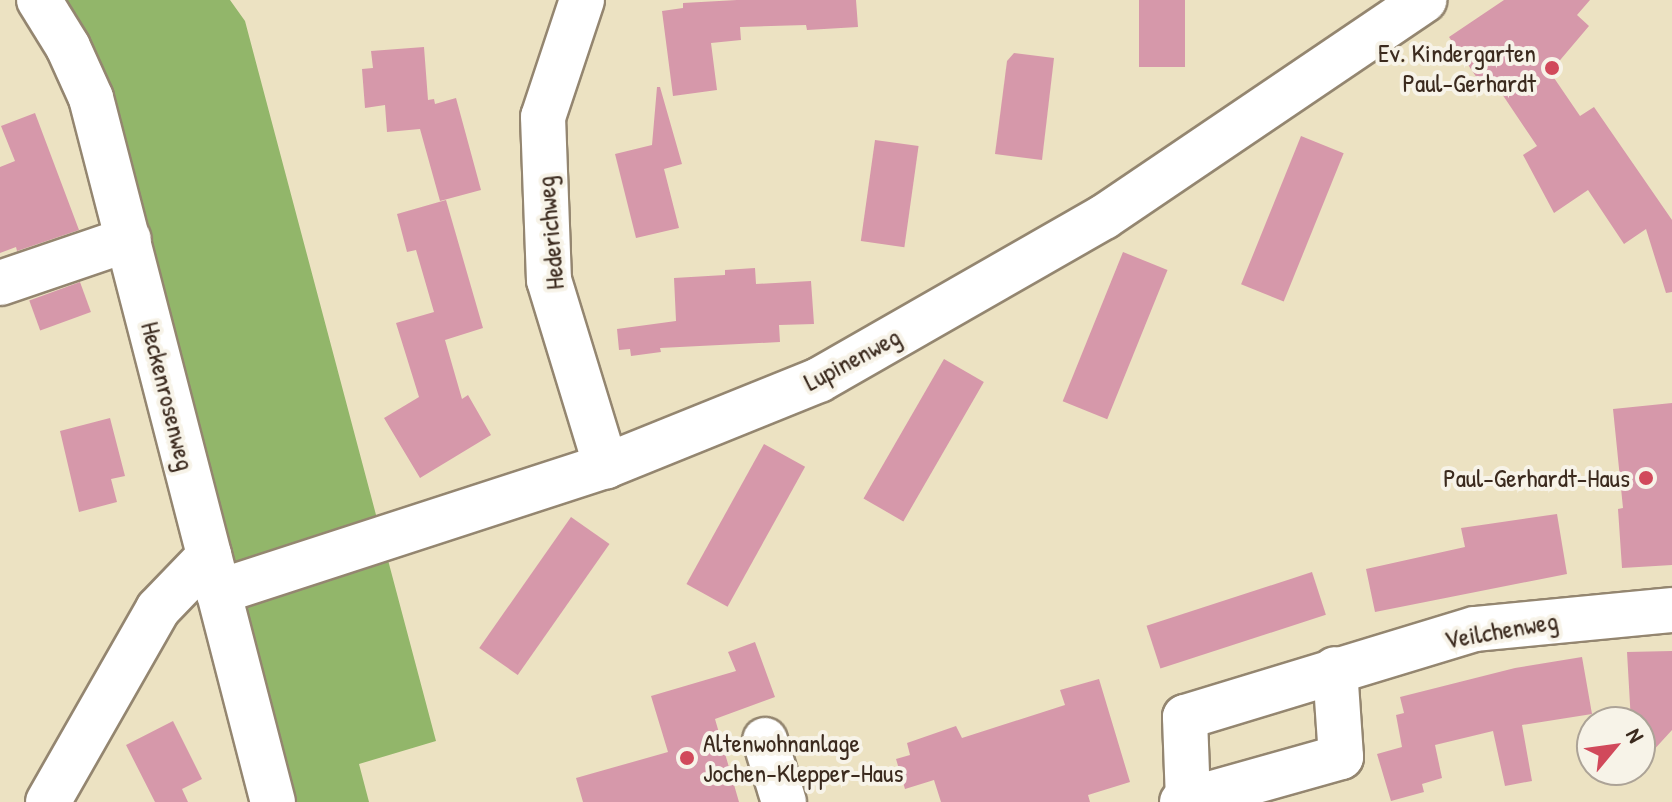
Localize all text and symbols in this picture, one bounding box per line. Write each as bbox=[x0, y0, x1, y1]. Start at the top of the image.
place label: Ev. Kindergarten Paul-Gerhardt bbox=[1378, 37, 1536, 98]
marker: Ev. Kindergarten Paul-Gerhardt bbox=[1543, 59, 1561, 77]
street label: Hederichweg bbox=[530, 175, 570, 291]
street label: Heckenrosenweg bbox=[134, 318, 202, 474]
street label: Lupinenweg bbox=[798, 321, 906, 397]
place label: Paul-Gerhardt-Haus bbox=[1443, 462, 1630, 494]
marker: Paul-Gerhardt-Haus bbox=[1637, 469, 1655, 487]
street label: Veilchenweg bbox=[1442, 605, 1560, 655]
north arrow bbox=[1576, 706, 1656, 786]
text: N bbox=[1619, 723, 1651, 748]
place label: Altenwohnanlage Jochen-Klepper-Haus bbox=[703, 727, 903, 788]
marker: Altenwohnanlage Jochen-Klepper-Haus bbox=[678, 749, 696, 767]

